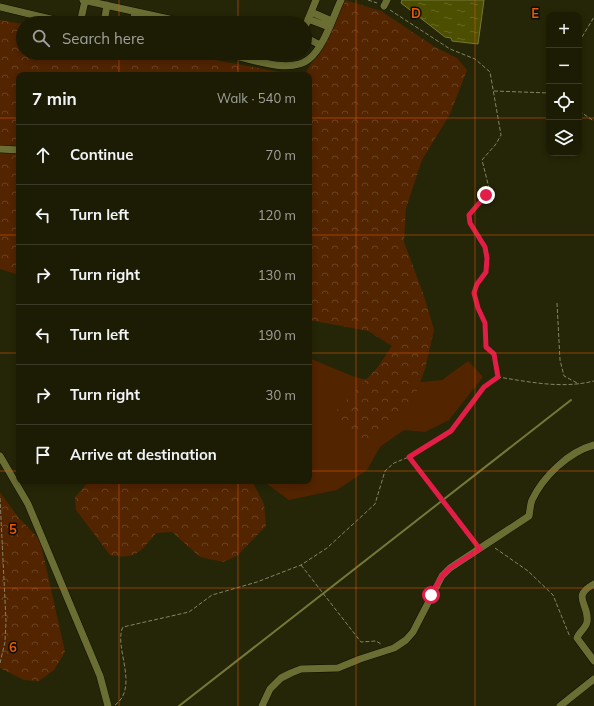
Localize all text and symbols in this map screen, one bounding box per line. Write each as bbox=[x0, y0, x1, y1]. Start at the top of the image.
text: D bbox=[411, 5, 421, 21]
text: E bbox=[531, 5, 539, 21]
map controls bbox=[546, 12, 582, 156]
button: + bbox=[546, 12, 582, 48]
search box bbox=[16, 16, 312, 60]
icon: search bbox=[30, 27, 52, 49]
text: Search here bbox=[62, 29, 144, 48]
button: − bbox=[546, 48, 582, 84]
button: locate bbox=[546, 84, 582, 120]
text: 7 min bbox=[32, 88, 77, 109]
text: Walk · 540 m bbox=[217, 90, 296, 106]
button: layers bbox=[546, 120, 582, 156]
icon: ahead bbox=[32, 144, 54, 166]
text: Continue bbox=[70, 145, 133, 164]
text: 70 m bbox=[266, 147, 296, 163]
route end bbox=[477, 186, 495, 204]
icon: left bbox=[32, 204, 54, 226]
text: Turn left bbox=[70, 205, 129, 224]
text: 120 m bbox=[258, 207, 296, 223]
icon: right bbox=[32, 264, 54, 286]
text: Turn right bbox=[70, 265, 140, 284]
text: 130 m bbox=[258, 267, 296, 283]
icon: left bbox=[32, 324, 54, 346]
text: Turn left bbox=[70, 325, 129, 344]
text: 190 m bbox=[258, 327, 296, 343]
icon: right bbox=[32, 384, 54, 406]
text: Turn right bbox=[70, 385, 140, 404]
text: 30 m bbox=[266, 387, 296, 403]
icon: arrive bbox=[32, 444, 54, 466]
text: Arrive at destination bbox=[70, 445, 217, 464]
text: 5 bbox=[9, 521, 17, 537]
route start bbox=[422, 586, 440, 604]
text: 6 bbox=[9, 639, 17, 655]

